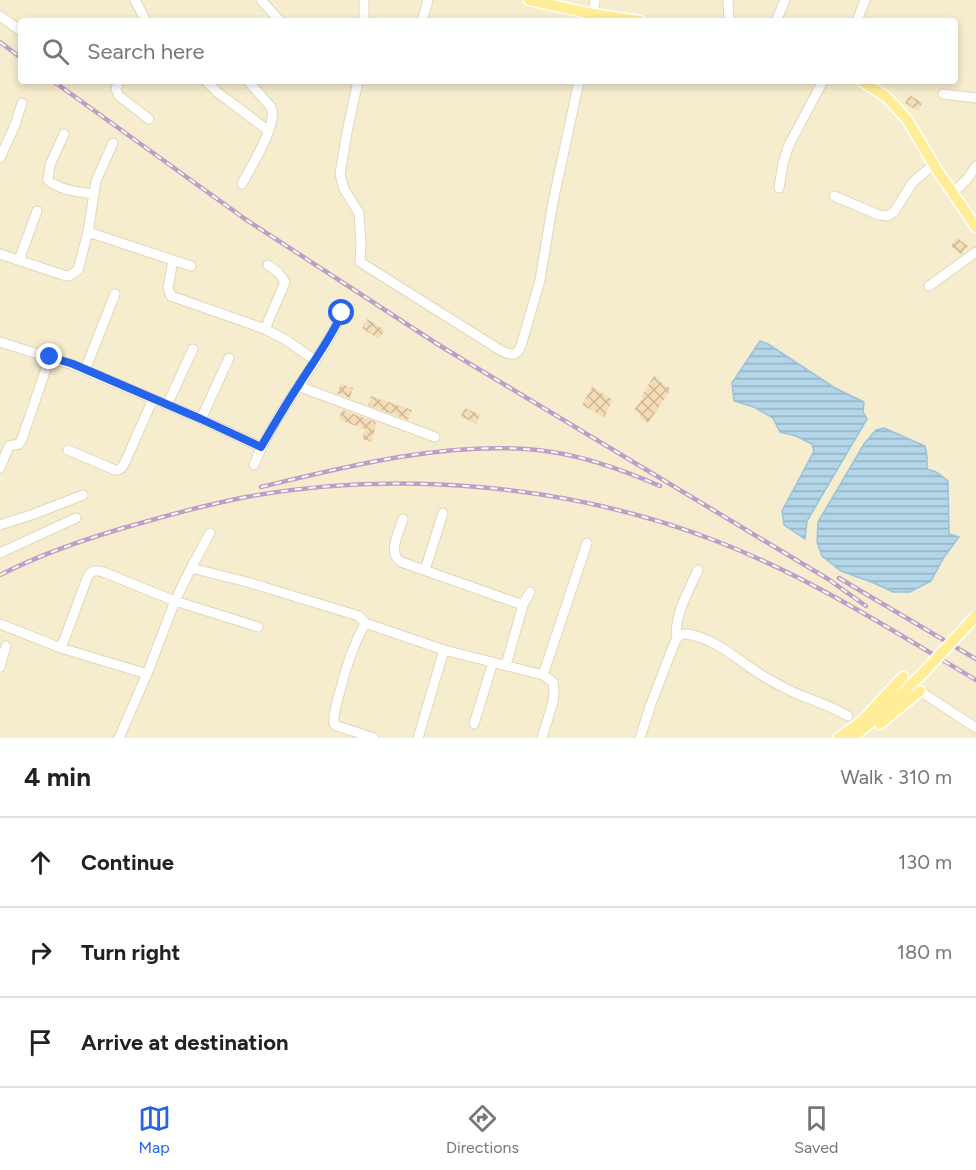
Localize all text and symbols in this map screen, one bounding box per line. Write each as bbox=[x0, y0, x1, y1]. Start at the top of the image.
search box bbox=[18, 18, 958, 84]
icon: search bbox=[39, 35, 72, 68]
text: Search here bbox=[87, 38, 205, 65]
route start bbox=[328, 299, 354, 325]
route end bbox=[36, 343, 62, 369]
text: 4 min bbox=[24, 761, 91, 793]
text: Walk · 310 m bbox=[840, 765, 952, 789]
icon: ahead bbox=[24, 846, 57, 879]
text: Continue bbox=[81, 849, 174, 876]
text: 130 m bbox=[898, 850, 952, 874]
icon: right bbox=[24, 936, 57, 969]
text: Turn right bbox=[81, 939, 180, 966]
text: 180 m bbox=[897, 940, 952, 964]
icon: arrive bbox=[24, 1026, 57, 1059]
text: Arrive at destination bbox=[81, 1029, 289, 1056]
tab: Map bbox=[138, 1102, 171, 1157]
tab: Directions bbox=[446, 1102, 519, 1157]
tab: Saved bbox=[794, 1102, 838, 1157]

